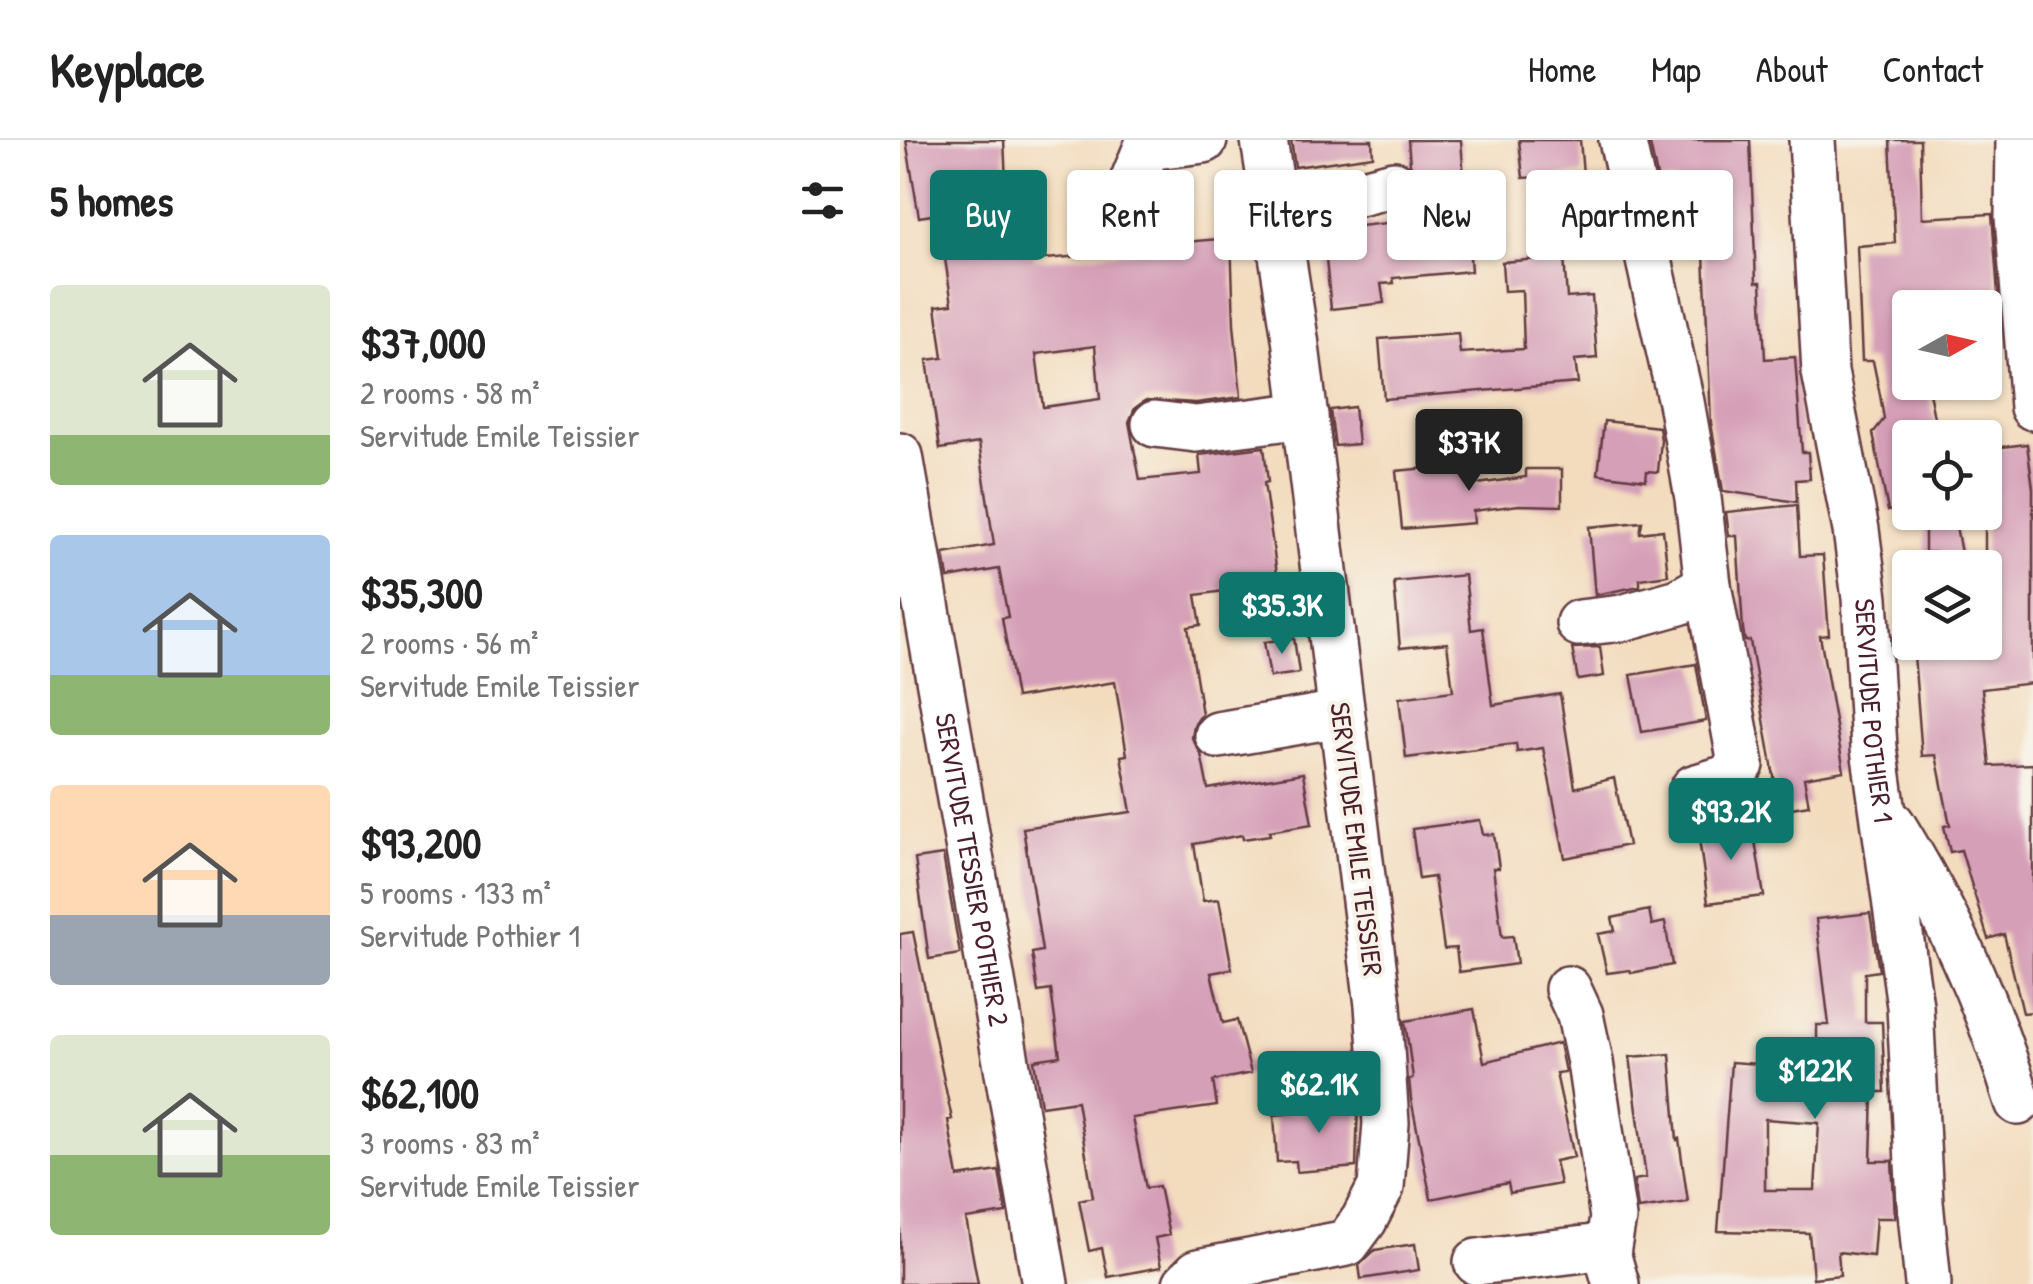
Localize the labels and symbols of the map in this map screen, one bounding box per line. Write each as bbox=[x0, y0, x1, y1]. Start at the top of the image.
north arrow bbox=[1892, 290, 2002, 400]
pin: $37K bbox=[1410, 409, 1528, 494]
pin: $35.3K bbox=[1201, 572, 1363, 657]
street label: SERVITUDE POTHIER 1 bbox=[1846, 598, 1903, 825]
street label: SERVITUDE EMILE TEISSIER bbox=[1321, 700, 1393, 978]
street label: SERVITUDE TESSIER POTHIER 2 bbox=[926, 710, 1018, 1029]
pin: $93.2K bbox=[1650, 778, 1812, 863]
pin: $122K bbox=[1745, 1037, 1885, 1122]
pin: $62.1K bbox=[1238, 1051, 1400, 1136]

